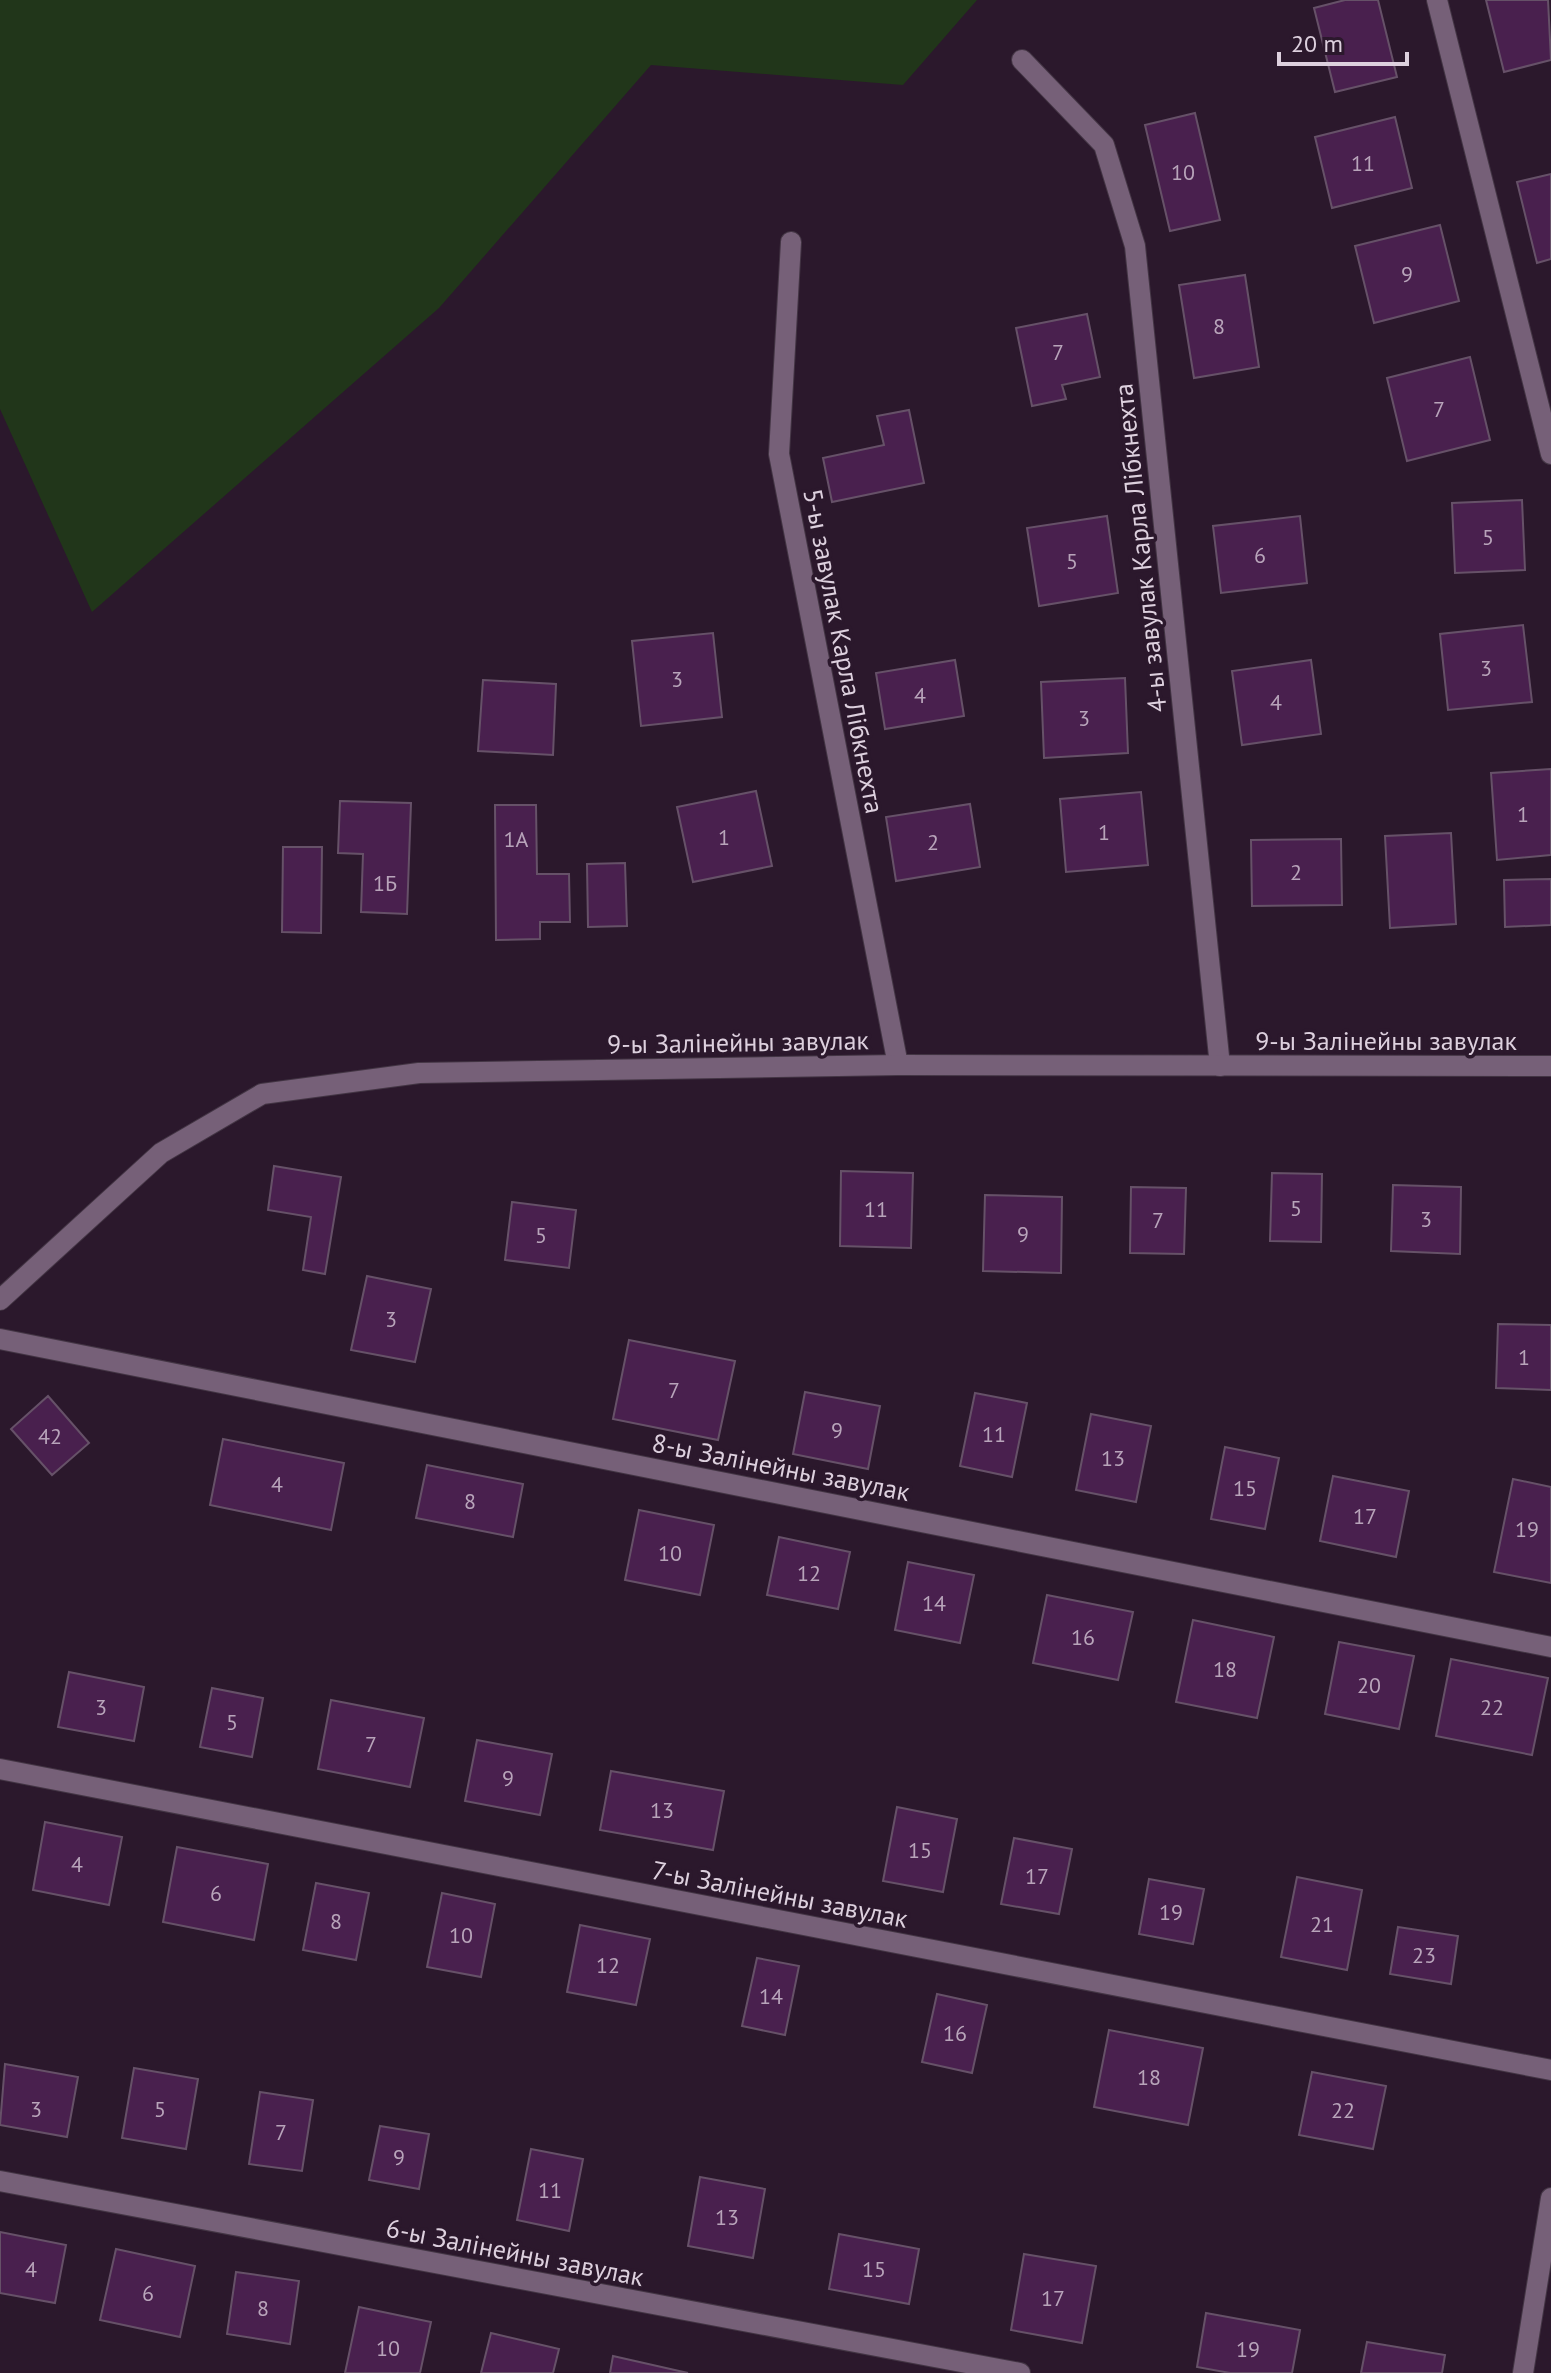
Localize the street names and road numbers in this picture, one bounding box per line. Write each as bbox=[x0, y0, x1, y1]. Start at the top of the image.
street label: 4-ы завулак Карла Лібкнехта bbox=[1106, 382, 1174, 714]
street label: 5-ы завулак Карла Лібкнехта bbox=[796, 486, 892, 816]
street label: 9-ы Залінейны завулак bbox=[607, 1023, 870, 1061]
street label: 9-ы Залінейны завулак bbox=[1255, 1024, 1517, 1057]
street label: 8-ы Залінейны завулак bbox=[649, 1426, 913, 1508]
street label: 7-ы Залінейны завулак bbox=[649, 1853, 911, 1935]
street label: 6-ы Залінейны завулак bbox=[383, 2211, 647, 2293]

